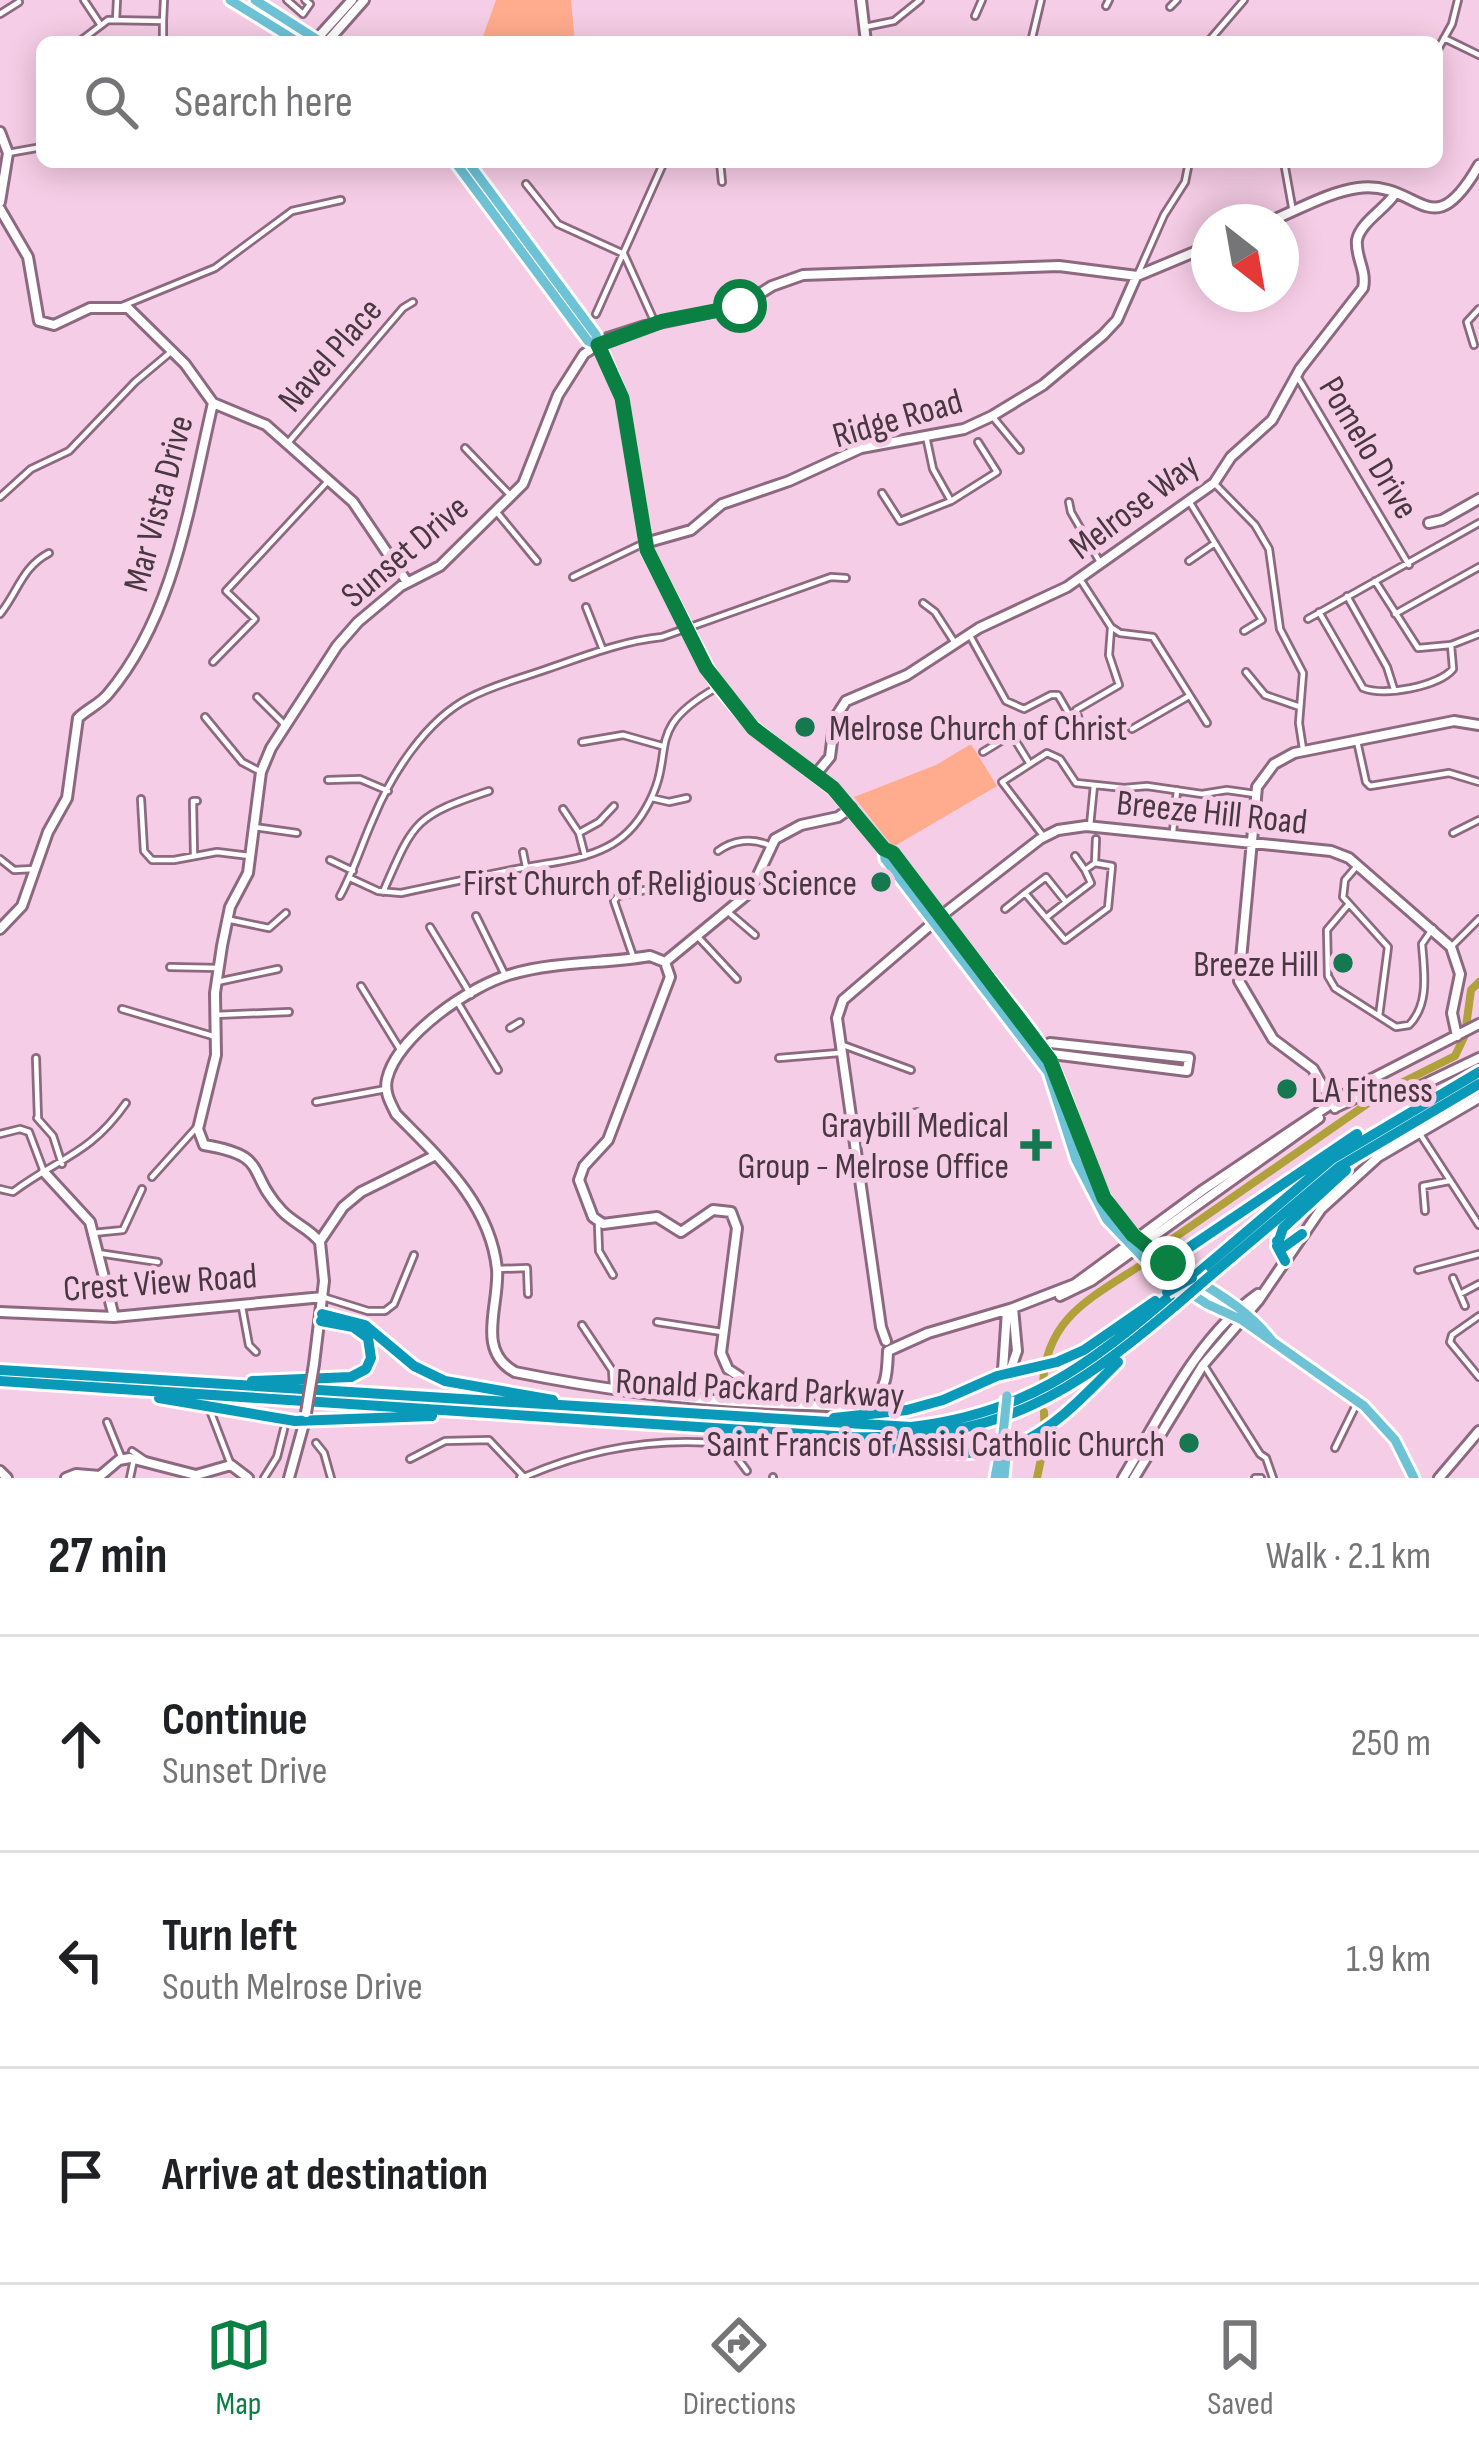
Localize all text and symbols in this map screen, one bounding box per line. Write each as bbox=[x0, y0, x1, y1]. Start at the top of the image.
search box bbox=[36, 36, 1443, 168]
icon: search bbox=[78, 69, 144, 135]
text: Search here bbox=[174, 75, 353, 130]
north arrow bbox=[1191, 204, 1299, 312]
route start bbox=[713, 279, 767, 333]
street label: Navel Place bbox=[270, 290, 392, 421]
street label: Pomelo Drive bbox=[1309, 370, 1427, 527]
street label: Ridge Road bbox=[828, 380, 967, 458]
street label: Mar Vista Drive bbox=[115, 411, 204, 596]
street label: Melrose Way bbox=[1062, 445, 1208, 569]
street label: Sunset Drive bbox=[333, 486, 478, 617]
place label: Melrose Church of Christ bbox=[829, 708, 1127, 751]
marker: Melrose Church of Christ bbox=[792, 714, 818, 740]
street label: Breeze Hill Road bbox=[1114, 782, 1309, 845]
place label: First Church of Religious Science bbox=[463, 863, 857, 906]
marker: First Church of Religious Science bbox=[868, 869, 894, 895]
place label: Breeze Hill bbox=[1193, 944, 1319, 987]
marker: Breeze Hill bbox=[1330, 950, 1356, 976]
place label: LA Fitness bbox=[1311, 1070, 1433, 1113]
marker: LA Fitness bbox=[1274, 1076, 1300, 1102]
place label: Graybill Medical Group - Melrose Office bbox=[737, 1105, 1009, 1189]
marker: Graybill Medical Group - Melrose Office bbox=[1020, 1129, 1052, 1161]
route end bbox=[1141, 1236, 1195, 1290]
street label: Crest View Road bbox=[62, 1255, 259, 1312]
street label: Ronald Packard Parkway bbox=[614, 1360, 905, 1419]
place label: Saint Francis of Assisi Catholic Church bbox=[707, 1424, 1165, 1467]
marker: Saint Francis of Assisi Catholic Church bbox=[1176, 1430, 1202, 1456]
text: 27 min bbox=[48, 1526, 167, 1587]
text: Walk · 2.1 km bbox=[1266, 1533, 1431, 1580]
text: Continue bbox=[162, 1693, 308, 1748]
icon: ahead bbox=[48, 1711, 114, 1777]
text: 250 m bbox=[1351, 1720, 1431, 1767]
text: Sunset Drive bbox=[162, 1748, 327, 1795]
text: Turn left bbox=[162, 1909, 297, 1964]
icon: left bbox=[48, 1927, 114, 1993]
text: 1.9 km bbox=[1346, 1936, 1431, 1983]
text: South Melrose Drive bbox=[162, 1964, 423, 2011]
icon: arrive bbox=[48, 2143, 114, 2209]
text: Arrive at destination bbox=[162, 2148, 488, 2203]
tab: Map bbox=[206, 2312, 272, 2424]
tab: Directions bbox=[683, 2312, 796, 2424]
tab: Saved bbox=[1207, 2312, 1273, 2424]

